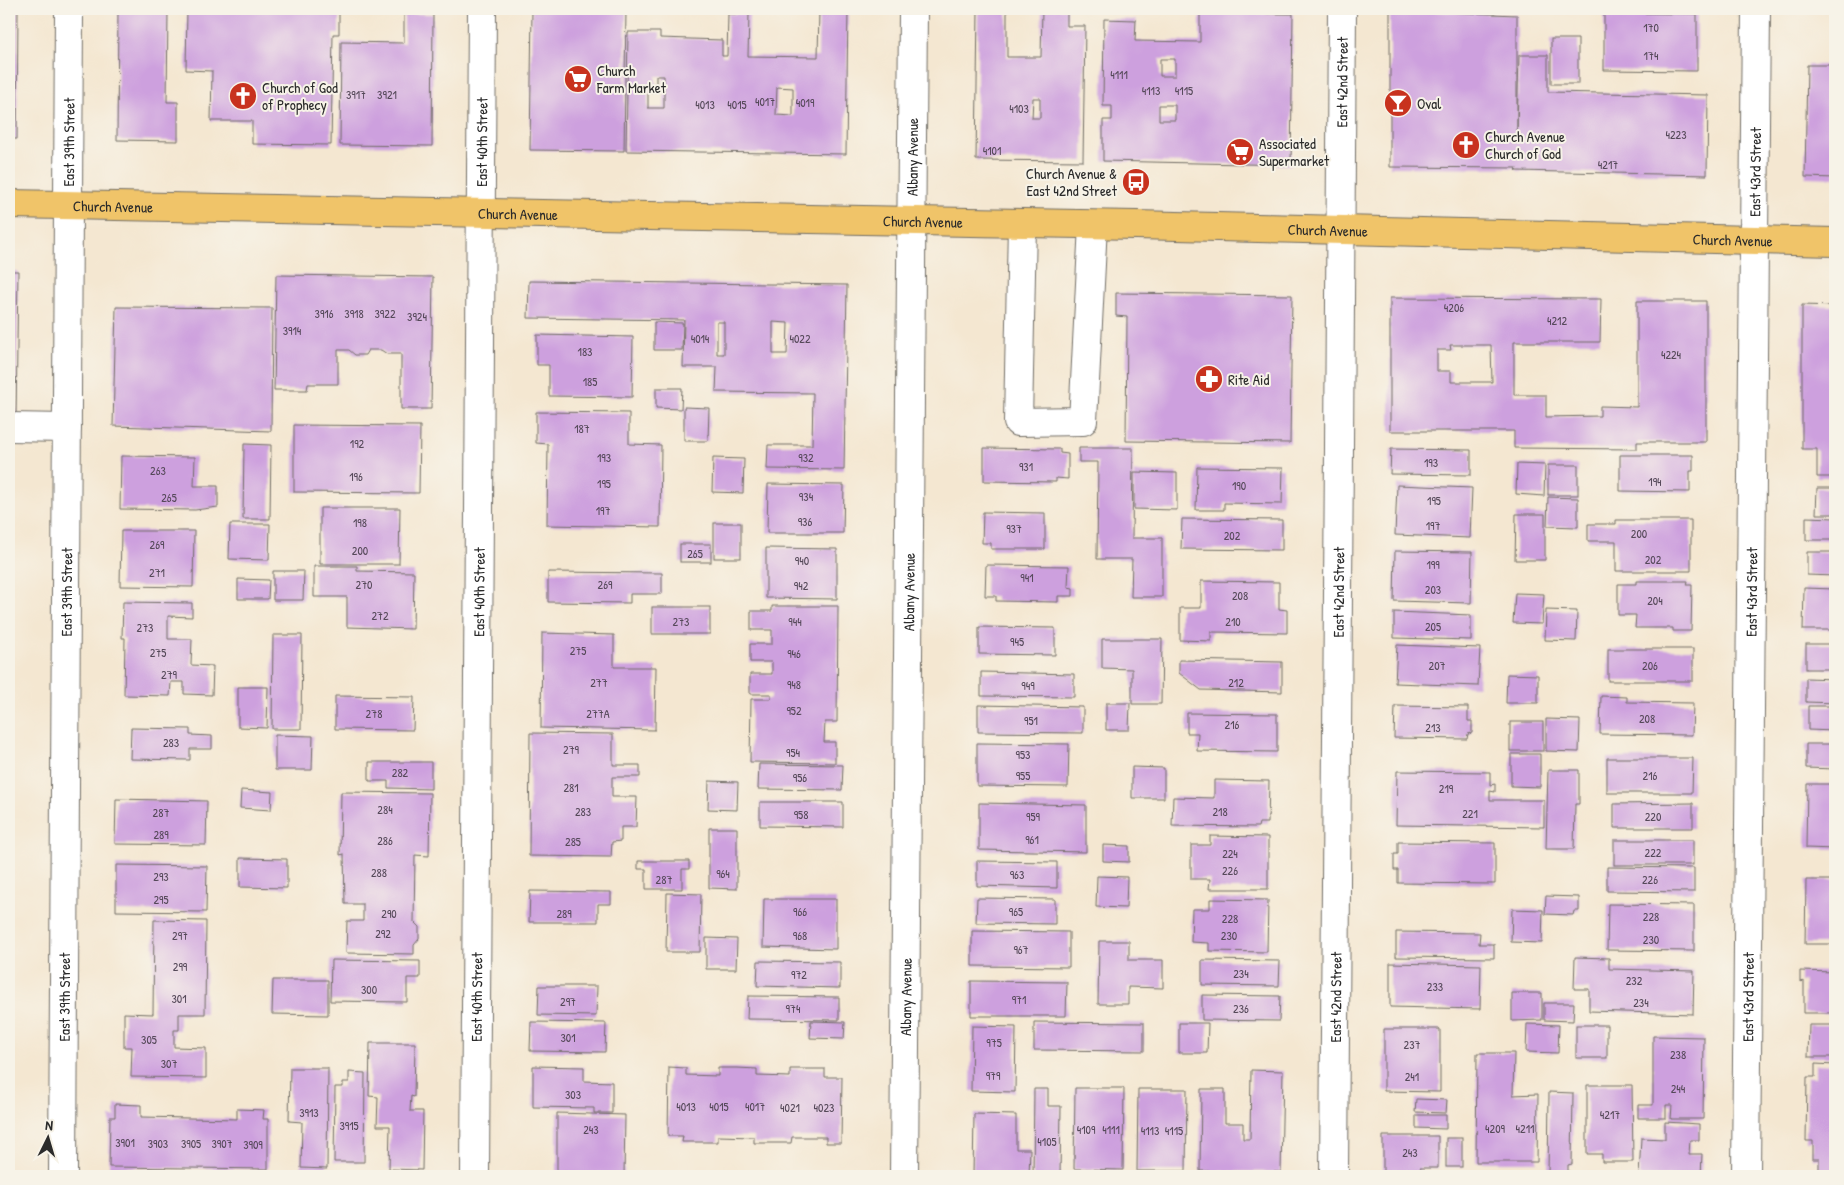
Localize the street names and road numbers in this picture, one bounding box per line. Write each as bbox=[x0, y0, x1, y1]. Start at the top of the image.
street label: East 42nd Street bbox=[1331, 36, 1352, 127]
street label: East 39th Street bbox=[58, 97, 79, 187]
street label: East 40th Street bbox=[470, 97, 492, 187]
street label: Albany Avenue bbox=[901, 118, 923, 196]
street label: East 43rd Street bbox=[1744, 126, 1765, 217]
street label: Church Avenue bbox=[73, 195, 153, 217]
street label: Church Avenue bbox=[478, 202, 558, 225]
street label: Church Avenue bbox=[883, 210, 963, 232]
street label: Church Avenue bbox=[1287, 218, 1368, 241]
street label: Church Avenue bbox=[1692, 228, 1773, 251]
street label: East 42nd Street bbox=[1327, 546, 1349, 637]
street label: East 43rd Street bbox=[1740, 546, 1762, 637]
street label: East 39th Street bbox=[55, 547, 77, 637]
street label: East 40th Street bbox=[468, 547, 489, 637]
street label: Albany Avenue bbox=[898, 553, 919, 631]
street label: East 40th Street bbox=[465, 951, 487, 1042]
street label: East 42nd Street bbox=[1324, 951, 1346, 1042]
street label: East 43rd Street bbox=[1737, 951, 1758, 1042]
street label: East 39th Street bbox=[53, 952, 75, 1042]
street label: Albany Avenue bbox=[895, 958, 916, 1036]

